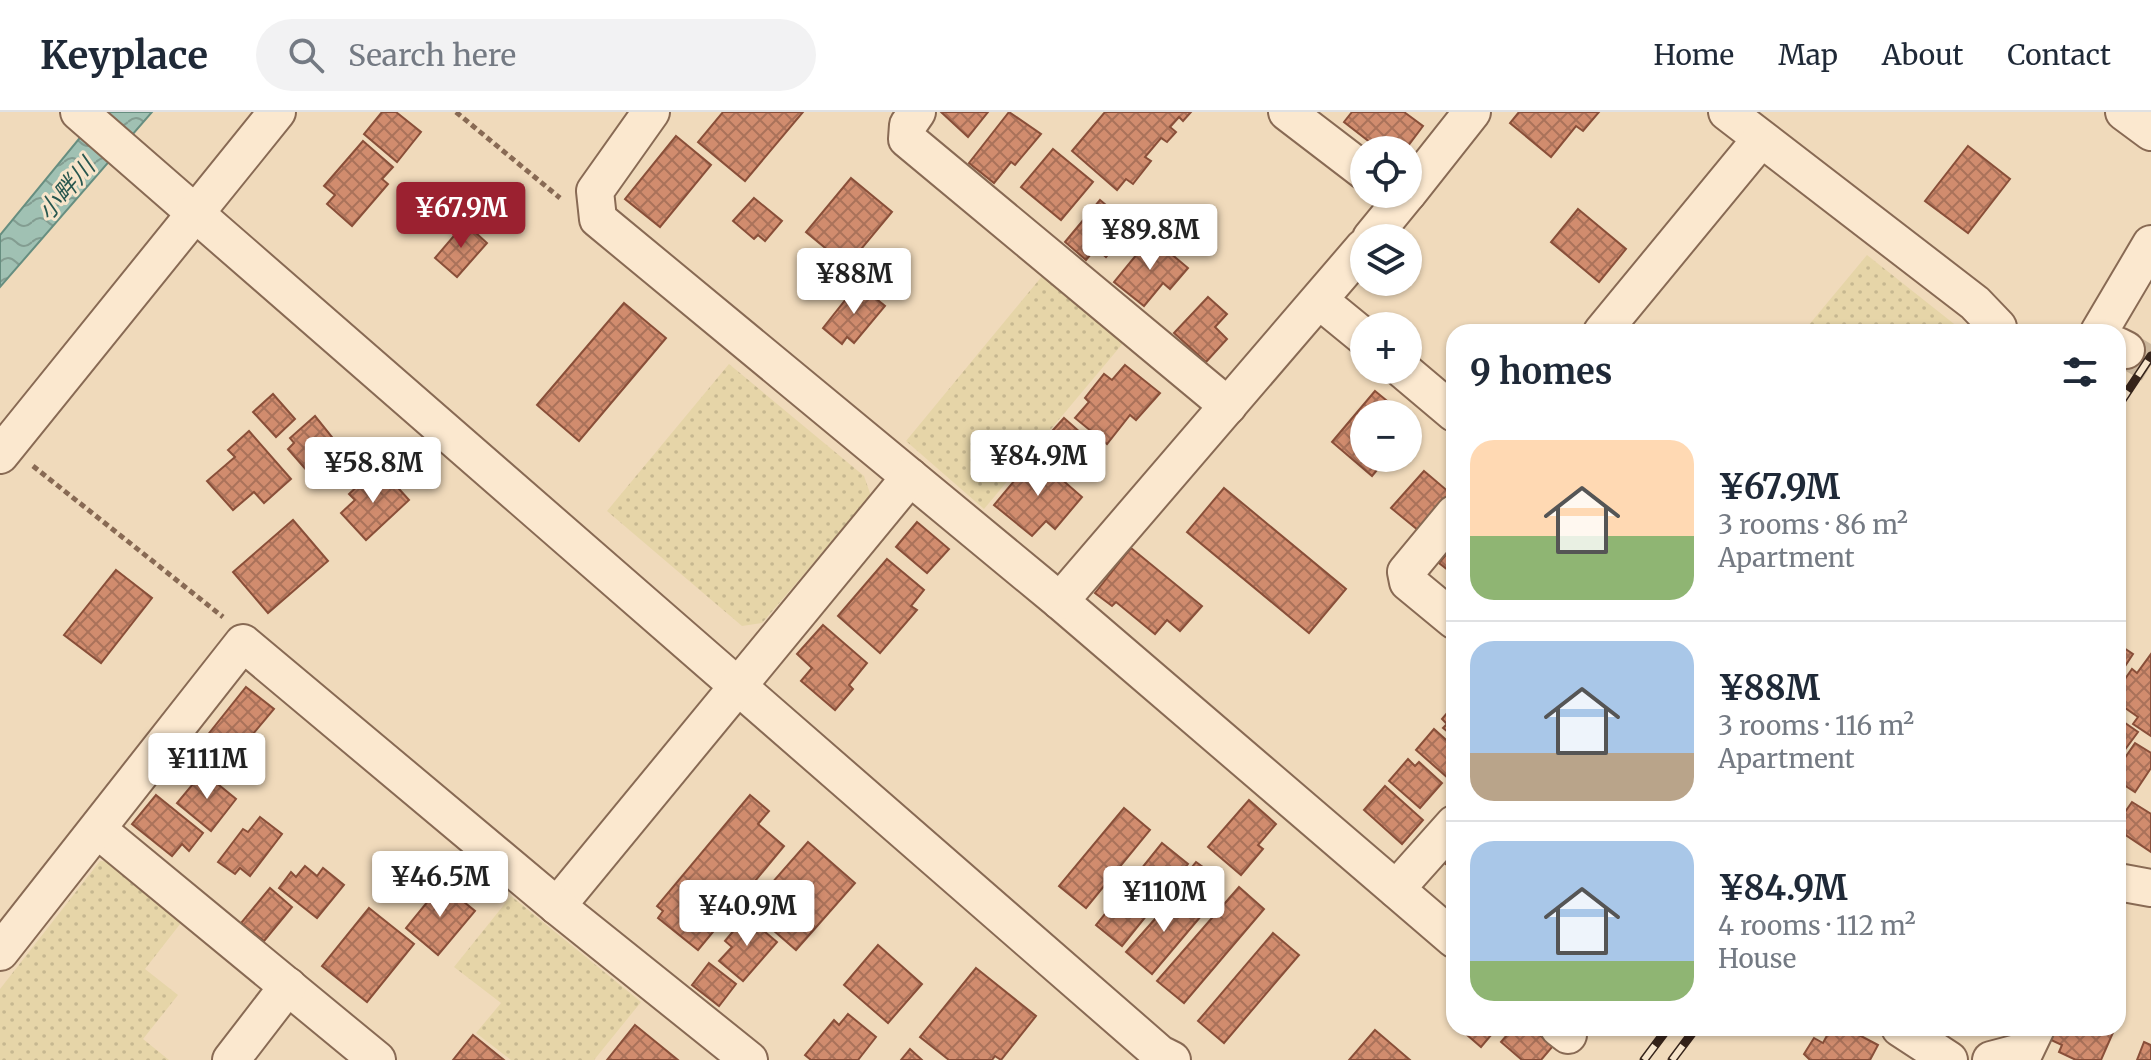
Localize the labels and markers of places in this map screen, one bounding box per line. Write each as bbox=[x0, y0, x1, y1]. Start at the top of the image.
pin: ¥67.9M bbox=[396, 182, 526, 250]
pin: ¥89.8M bbox=[1085, 204, 1215, 272]
pin: ¥88M bbox=[807, 248, 901, 316]
pin: ¥84.9M bbox=[973, 430, 1103, 498]
pin: ¥58.8M bbox=[308, 437, 438, 505]
pin: ¥111M bbox=[151, 733, 263, 801]
pin: ¥46.5M bbox=[375, 851, 505, 919]
pin: ¥110M bbox=[1108, 866, 1220, 934]
pin: ¥40.9M bbox=[682, 880, 812, 948]

